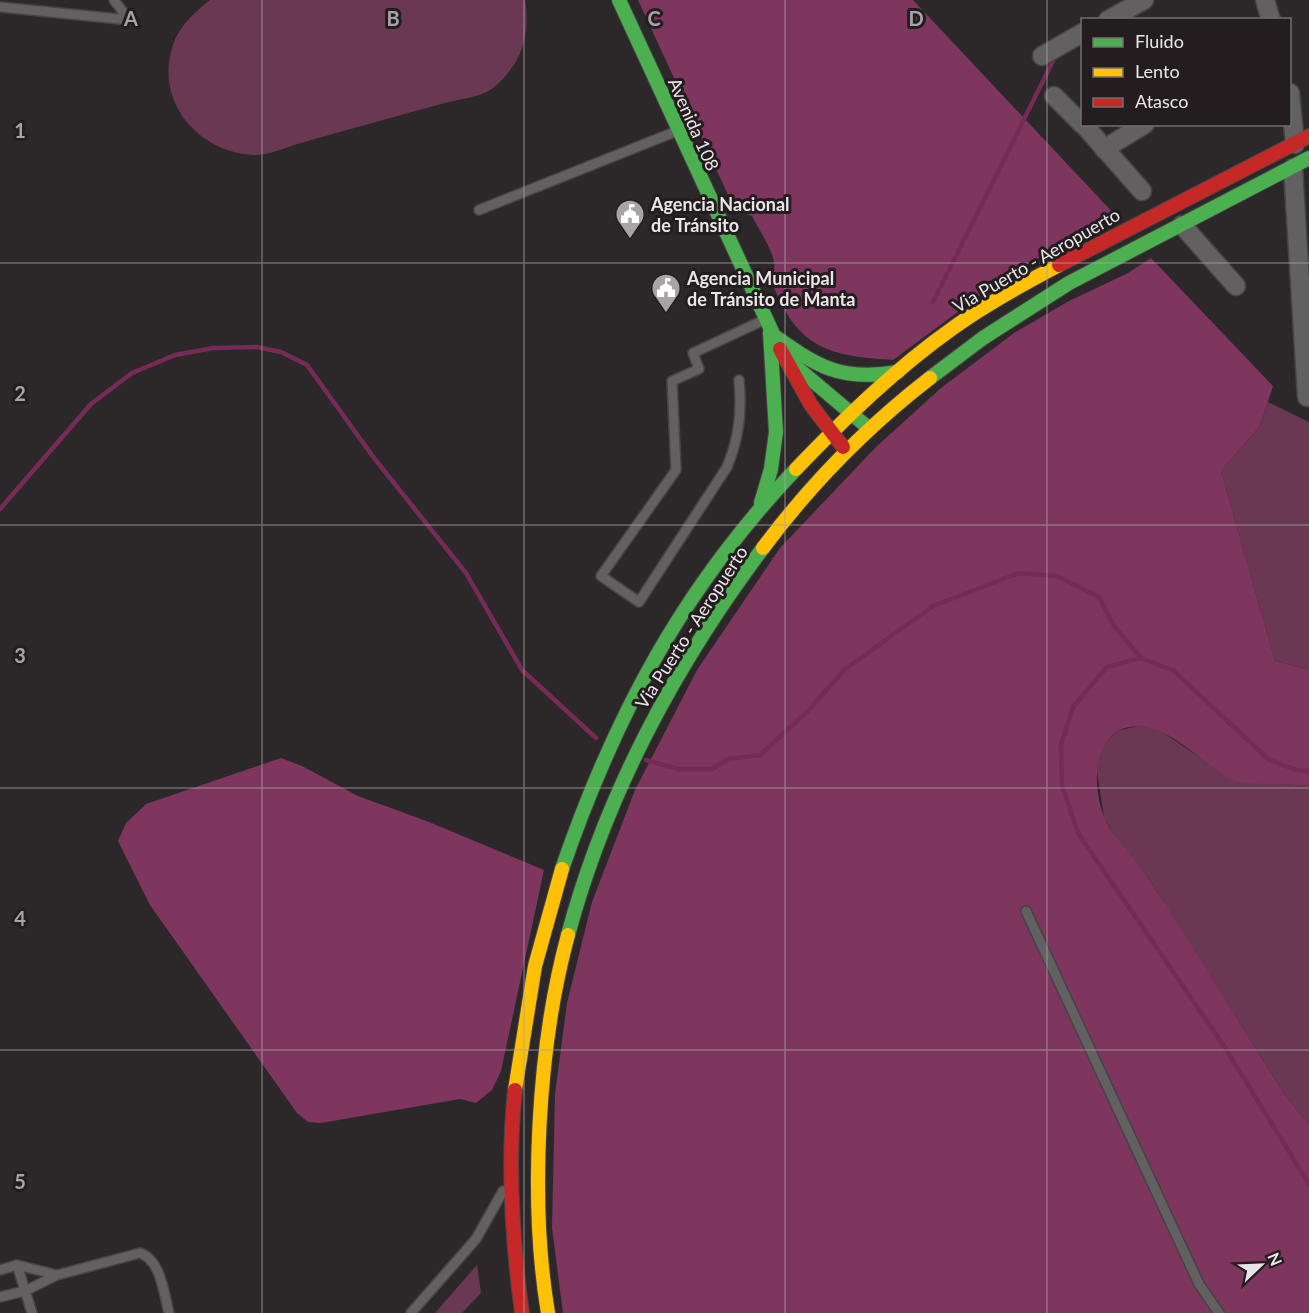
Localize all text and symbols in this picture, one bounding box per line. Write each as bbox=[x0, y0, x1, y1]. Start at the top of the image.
text: A bbox=[123, 6, 138, 30]
text: B bbox=[386, 6, 400, 30]
text: C bbox=[647, 6, 661, 30]
text: D bbox=[908, 6, 924, 30]
legend bbox=[1081, 18, 1291, 126]
text: Fluido bbox=[1135, 30, 1184, 52]
text: Lento bbox=[1135, 60, 1180, 82]
street label: Avenida 108 bbox=[664, 74, 724, 174]
text: Atasco bbox=[1135, 90, 1188, 112]
text: 1 bbox=[14, 118, 26, 142]
place label: Agencia Nacional de Tránsito bbox=[650, 193, 789, 236]
public building icon: Agencia Nacional de Tránsito bbox=[614, 198, 646, 240]
street label: Via Puerto - Aeropuerto bbox=[948, 203, 1124, 317]
place label: Agencia Municipal de Tránsito de Manta bbox=[686, 267, 855, 310]
public building icon: Agencia Municipal de Tránsito de Manta bbox=[650, 272, 682, 314]
text: 2 bbox=[14, 381, 26, 405]
street label: Via Puerto - Aeropuerto bbox=[630, 542, 752, 712]
text: 3 bbox=[14, 643, 26, 667]
text: 4 bbox=[14, 906, 26, 930]
text: 5 bbox=[14, 1169, 26, 1193]
north arrow bbox=[1231, 1235, 1291, 1295]
text: N bbox=[1264, 1250, 1286, 1268]

